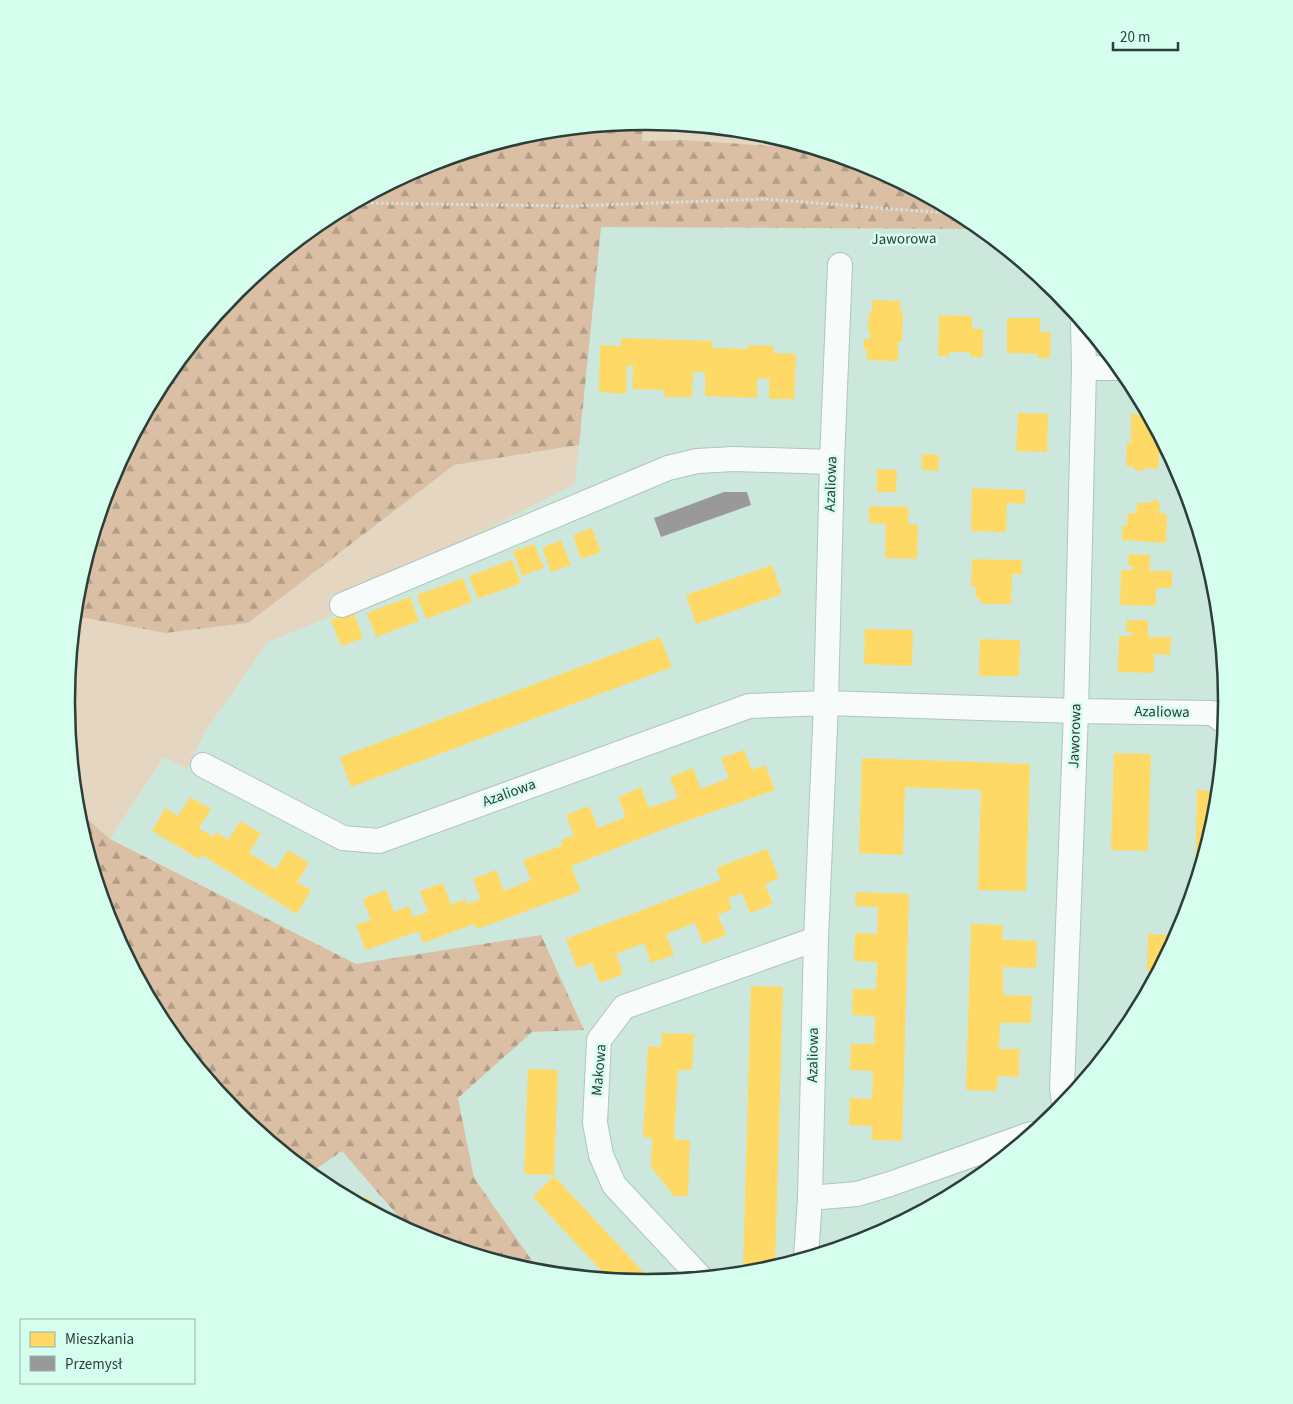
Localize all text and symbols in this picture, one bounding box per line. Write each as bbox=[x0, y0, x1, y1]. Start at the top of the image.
scale bar bbox=[1113, 20, 1178, 52]
text: 20 m bbox=[1120, 27, 1150, 48]
street label: Jaworowa bbox=[871, 228, 937, 250]
street label: Azaliowa bbox=[820, 456, 842, 512]
street label: Azaliowa bbox=[1134, 701, 1190, 723]
street label: Jaworowa bbox=[1063, 703, 1087, 769]
street label: Azaliowa bbox=[479, 774, 539, 812]
street label: Azaliowa bbox=[802, 1027, 824, 1083]
street label: Makowa bbox=[586, 1043, 612, 1097]
legend bbox=[20, 1319, 195, 1384]
text: Mieszkania bbox=[65, 1329, 134, 1350]
text: Przemysł bbox=[65, 1354, 123, 1375]

